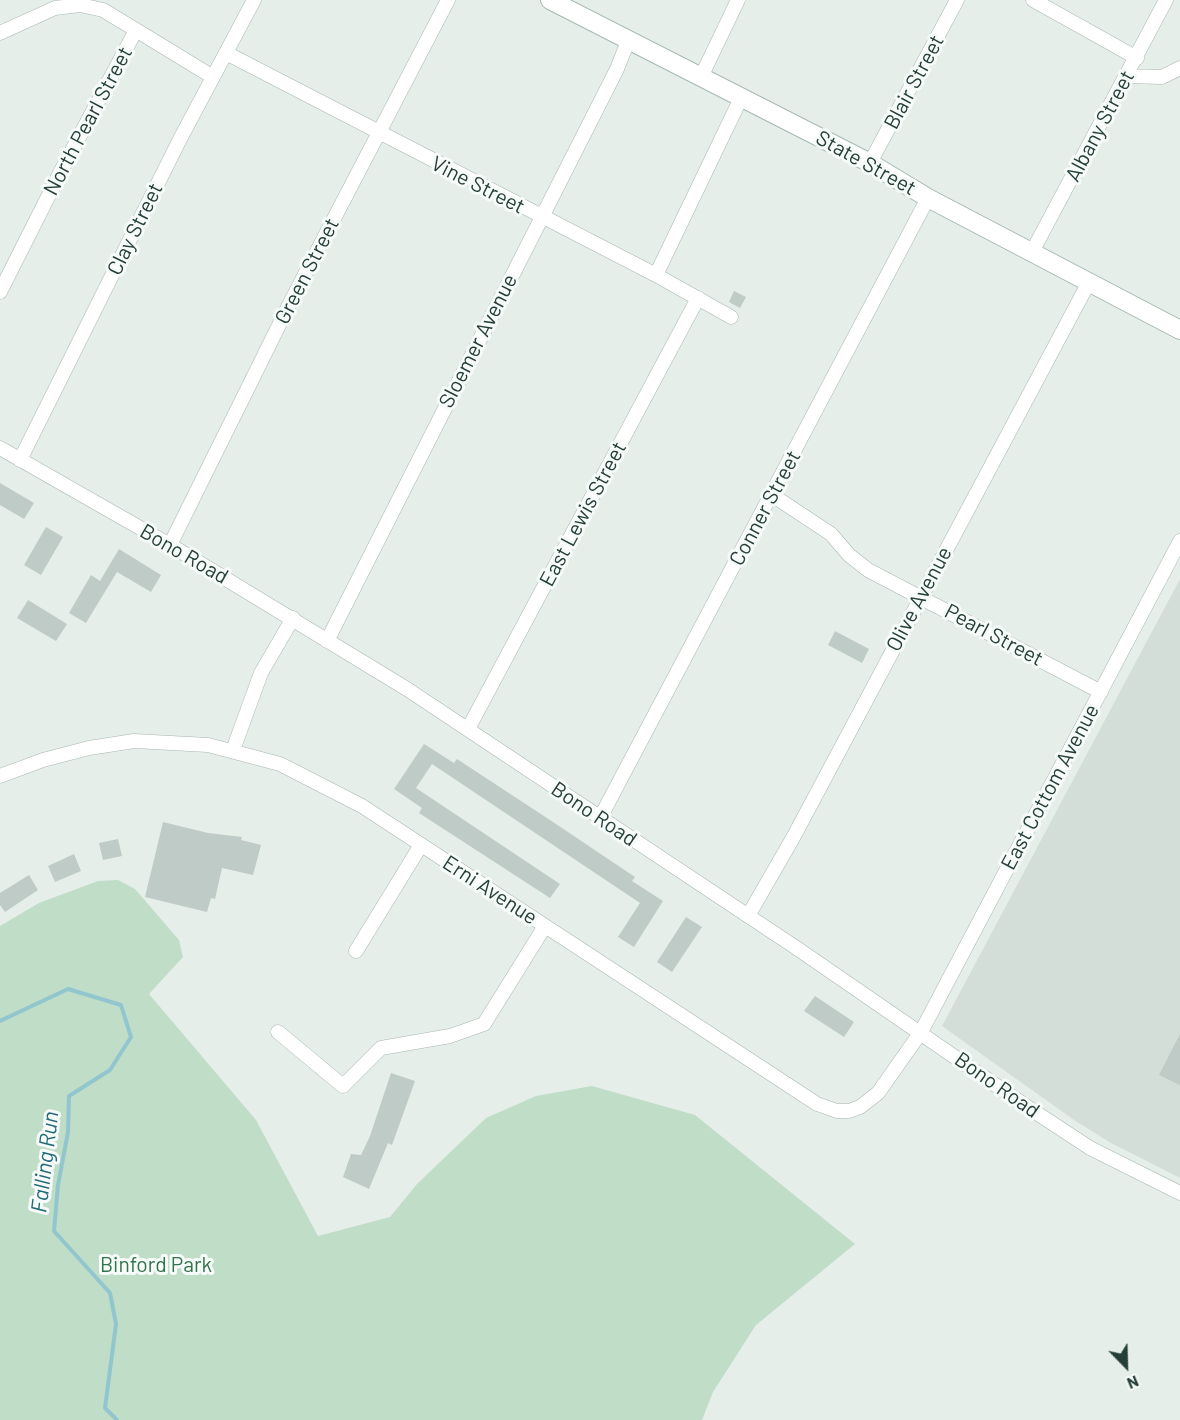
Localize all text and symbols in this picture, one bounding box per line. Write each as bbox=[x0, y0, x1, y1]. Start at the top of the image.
street label: Blair Street bbox=[879, 30, 949, 134]
street label: North Pearl Street bbox=[38, 42, 138, 200]
street label: Albany Street bbox=[1060, 66, 1140, 186]
street label: State Street bbox=[812, 125, 920, 201]
street label: Vine Street bbox=[427, 151, 529, 219]
street label: Clay Street bbox=[102, 179, 168, 279]
street label: Green Street bbox=[270, 214, 344, 328]
street label: Sloemer Avenue bbox=[433, 270, 523, 412]
street label: East Lewis Street bbox=[534, 437, 632, 591]
street label: Conner Street bbox=[724, 446, 806, 570]
street label: Bono Road bbox=[135, 519, 233, 589]
street label: Olive Avenue bbox=[881, 542, 957, 656]
street label: Pearl Street bbox=[940, 599, 1048, 671]
street label: East Cottom Avenue bbox=[996, 700, 1104, 874]
street label: Bono Road bbox=[546, 776, 642, 852]
street label: Erni Avenue bbox=[438, 850, 542, 930]
street label: Bono Road bbox=[950, 1047, 1044, 1123]
water label: Falling Run bbox=[26, 1110, 64, 1214]
park label: Binford Park bbox=[100, 1252, 212, 1278]
north arrow bbox=[1096, 1336, 1156, 1396]
text: N bbox=[1125, 1372, 1142, 1394]

